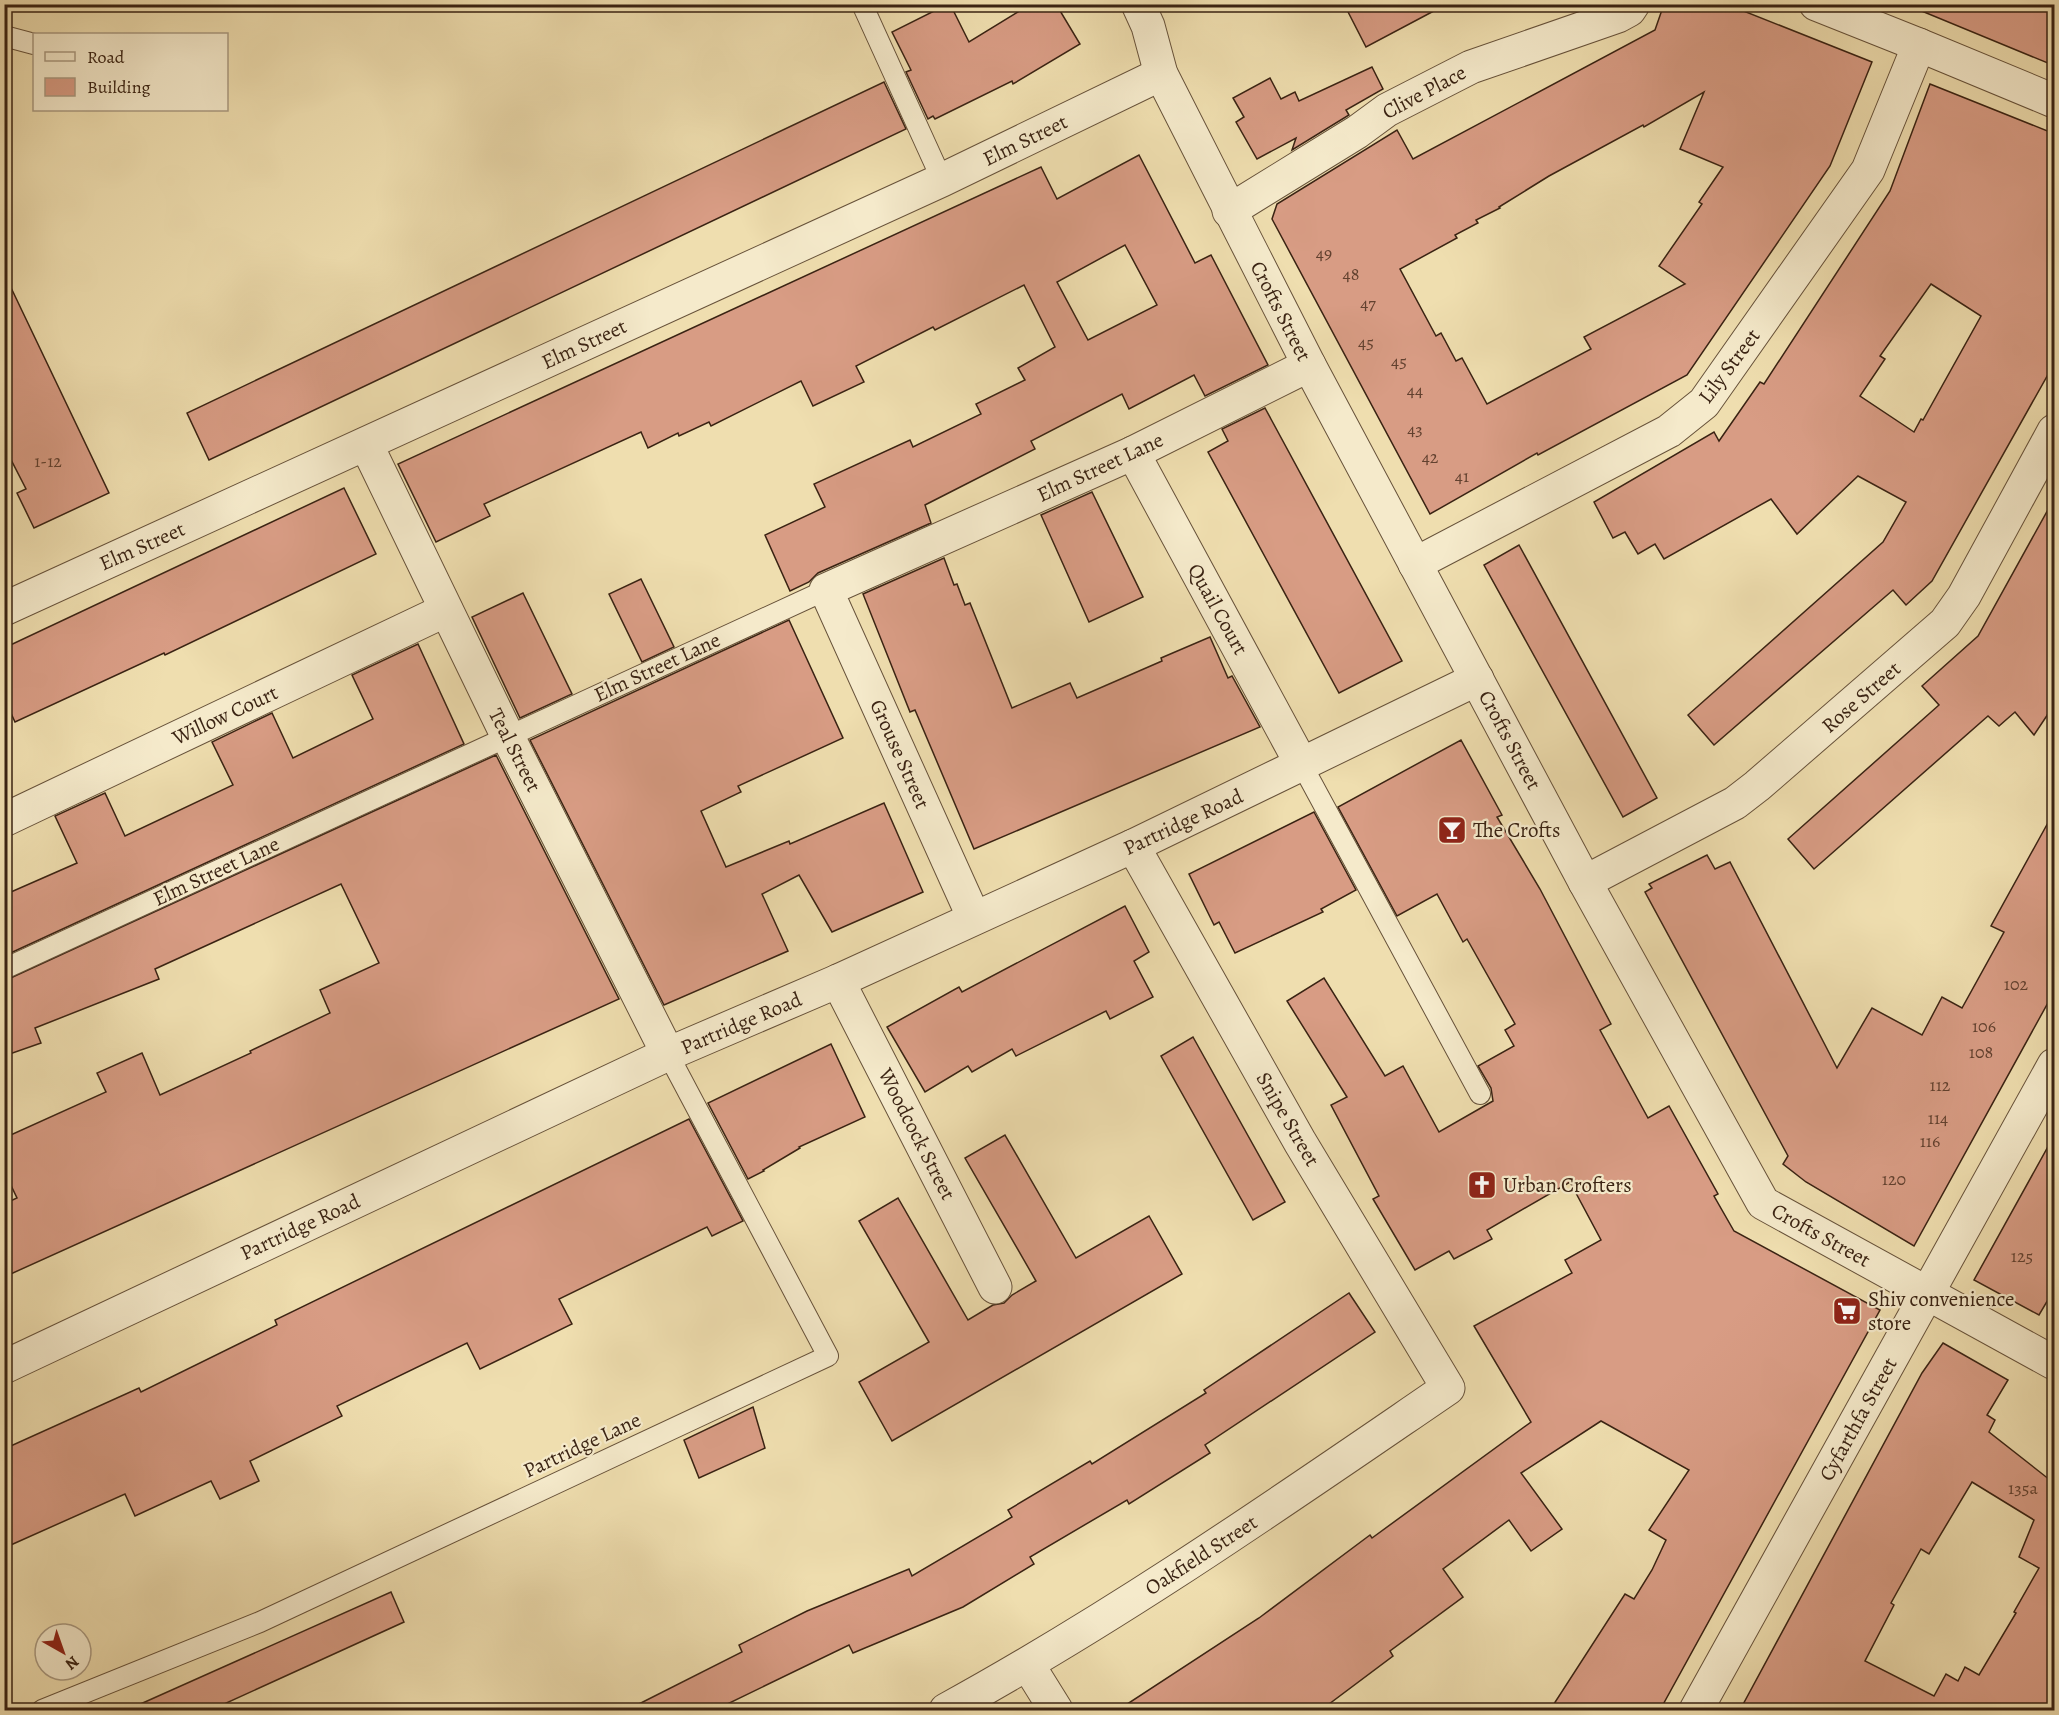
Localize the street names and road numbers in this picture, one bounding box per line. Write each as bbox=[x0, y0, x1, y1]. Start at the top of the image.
street label: Clive Place bbox=[1377, 58, 1471, 126]
street label: Elm Street bbox=[978, 107, 1072, 172]
street label: Crofts Street bbox=[1244, 256, 1318, 366]
street label: Elm Street bbox=[537, 312, 631, 376]
street label: Lily Street bbox=[1692, 323, 1766, 409]
street label: Elm Street Lane bbox=[1032, 426, 1168, 508]
street label: Elm Street bbox=[95, 515, 189, 577]
street label: Quail Court bbox=[1181, 558, 1255, 660]
street label: Elm Street Lane bbox=[589, 626, 725, 708]
street label: Rose Street bbox=[1815, 655, 1907, 739]
street label: Willow Court bbox=[167, 678, 282, 752]
street label: Crofts Street bbox=[1472, 685, 1548, 795]
street label: Grouse Street bbox=[863, 695, 937, 813]
street label: Teal Street bbox=[482, 703, 548, 797]
street label: Partridge Road bbox=[1119, 782, 1248, 862]
street label: Elm Street Lane bbox=[148, 830, 284, 912]
street label: Partridge Road bbox=[676, 985, 806, 1061]
street label: Woodcock Street bbox=[871, 1062, 962, 1205]
street label: Snipe Street bbox=[1250, 1067, 1326, 1171]
street label: Partridge Road bbox=[236, 1187, 365, 1267]
street label: Crofts Street bbox=[1767, 1196, 1875, 1274]
street label: Cyfarthfa Street bbox=[1812, 1352, 1904, 1486]
street label: Partridge Lane bbox=[519, 1406, 645, 1484]
street label: Oakfield Street bbox=[1139, 1508, 1263, 1602]

